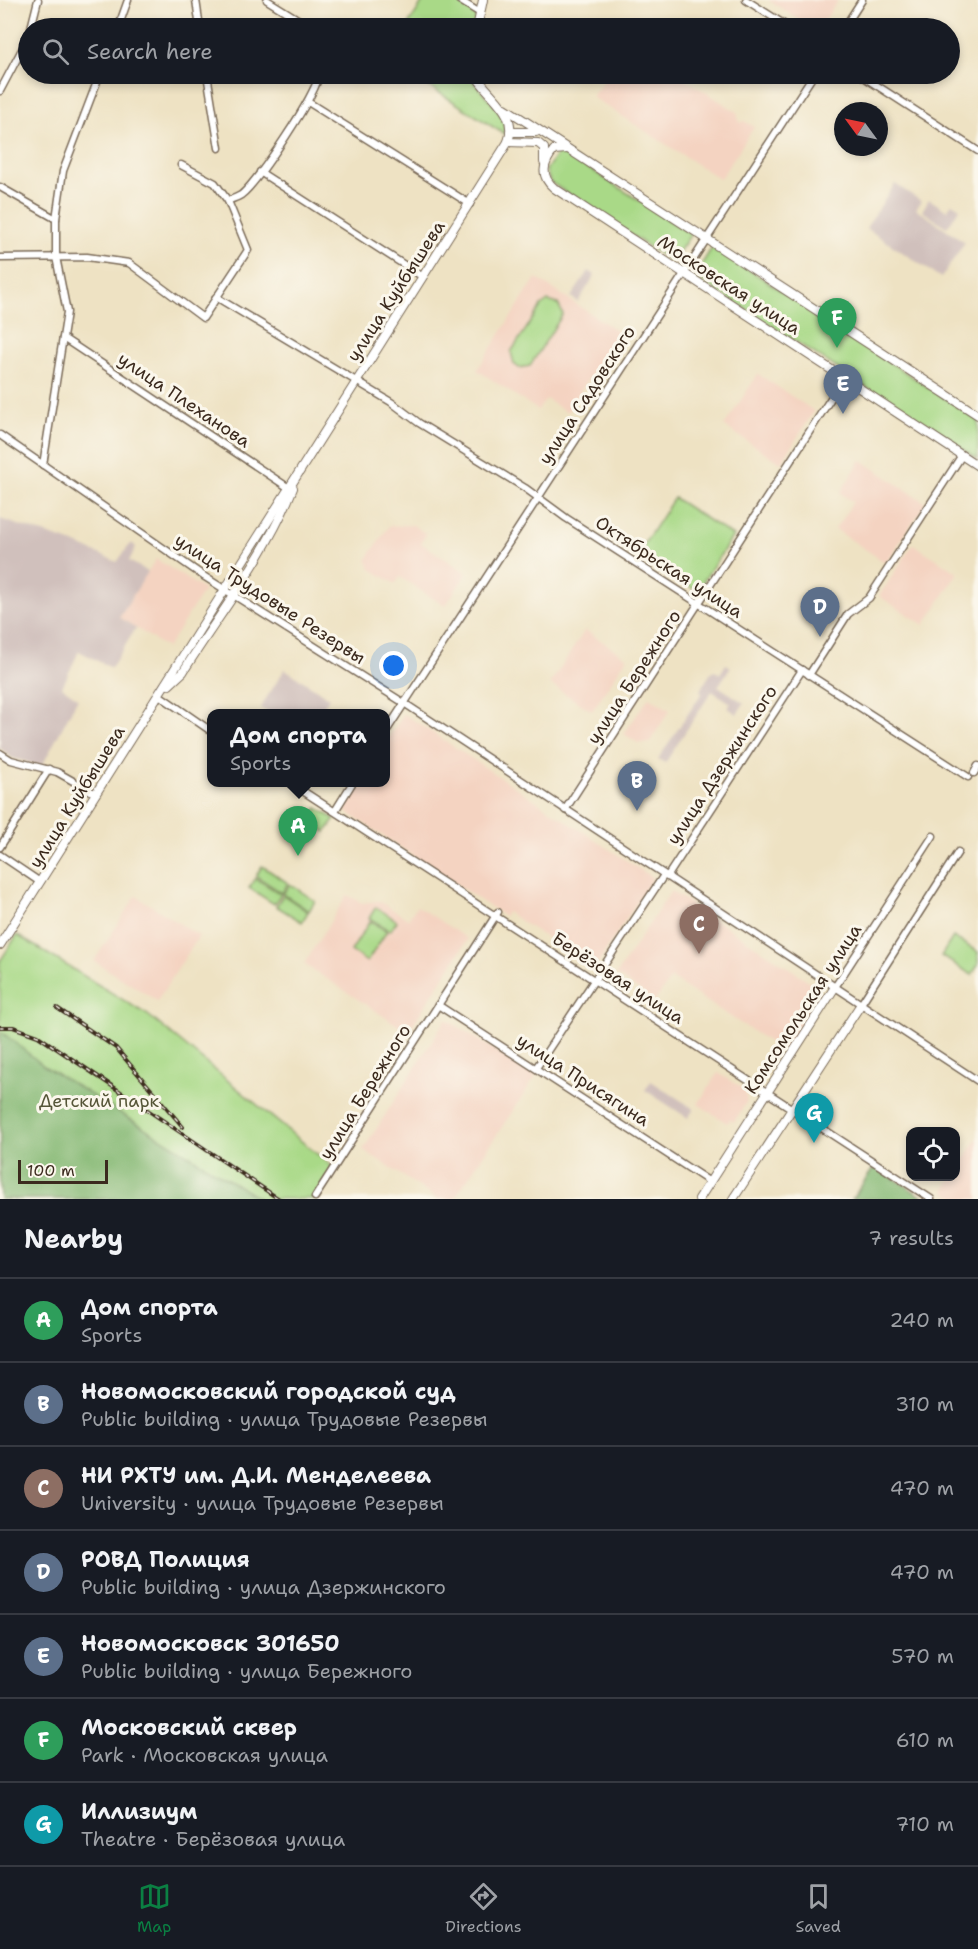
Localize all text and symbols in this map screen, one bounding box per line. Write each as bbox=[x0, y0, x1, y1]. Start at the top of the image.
search box bbox=[18, 18, 960, 84]
icon: search bbox=[39, 35, 72, 68]
text: Search here bbox=[87, 37, 213, 66]
north arrow bbox=[834, 102, 888, 156]
street label: улица Куйбышева bbox=[341, 216, 451, 366]
street label: Московская улица bbox=[653, 230, 805, 340]
pin: F bbox=[818, 298, 856, 348]
street label: улица Садовского bbox=[533, 321, 641, 469]
street label: улица Плеханова bbox=[113, 347, 255, 453]
pin: E bbox=[824, 364, 862, 414]
street label: Октябрьская улица bbox=[591, 510, 747, 624]
street label: улица Трудовые Резервы bbox=[170, 528, 370, 670]
pin: D bbox=[800, 588, 840, 637]
street label: улица Бережного bbox=[582, 605, 686, 749]
your location bbox=[379, 651, 408, 680]
street label: улица Дзержинского bbox=[661, 681, 783, 849]
popup bbox=[207, 709, 390, 787]
street label: улица Куйбышева bbox=[23, 721, 131, 873]
text: Дом спорта bbox=[230, 721, 367, 750]
text: Sports bbox=[230, 750, 291, 776]
pin: B bbox=[618, 762, 656, 811]
pin: A bbox=[278, 806, 318, 856]
pin: C bbox=[680, 904, 718, 954]
street label: Комсомольская улица bbox=[739, 919, 867, 1099]
street label: Берёзовая улица bbox=[547, 926, 689, 1030]
street label: улица Бережного bbox=[314, 1020, 416, 1164]
street label: улица Присягина bbox=[512, 1028, 654, 1132]
park label: Детский парк bbox=[39, 1089, 160, 1113]
pin: G bbox=[794, 1094, 834, 1143]
map controls bbox=[906, 1127, 960, 1181]
button: locate bbox=[906, 1127, 960, 1181]
scale bar bbox=[18, 1157, 108, 1184]
text: 100 m bbox=[27, 1160, 75, 1181]
text: Nearby bbox=[24, 1221, 123, 1256]
text: 7 results bbox=[868, 1225, 954, 1251]
text: Дом спорта bbox=[81, 1293, 218, 1322]
text: A bbox=[36, 1307, 51, 1333]
text: 240 m bbox=[889, 1307, 954, 1333]
text: Sports bbox=[81, 1322, 142, 1348]
text: Новомосковский городской суд bbox=[81, 1377, 456, 1406]
text: B bbox=[37, 1391, 50, 1417]
text: 310 m bbox=[895, 1391, 954, 1417]
text: Public building · улица Трудовые Резервы bbox=[81, 1406, 488, 1432]
text: НИ РХТУ им. Д.И. Менделеева bbox=[81, 1461, 431, 1490]
text: C bbox=[37, 1475, 50, 1501]
text: 470 m bbox=[890, 1475, 954, 1501]
text: University · улица Трудовые Резервы bbox=[81, 1490, 444, 1516]
text: РОВД Полиция bbox=[81, 1545, 250, 1574]
text: D bbox=[36, 1559, 51, 1585]
text: 470 m bbox=[890, 1559, 954, 1585]
text: Public building · улица Дзержинского bbox=[81, 1574, 446, 1600]
text: Новомосковск 301650 bbox=[81, 1629, 340, 1658]
text: E bbox=[37, 1643, 50, 1669]
text: 570 m bbox=[891, 1643, 954, 1669]
text: Public building · улица Бережного bbox=[81, 1658, 412, 1684]
text: Московский сквер bbox=[81, 1713, 297, 1742]
text: F bbox=[38, 1727, 49, 1753]
text: 610 m bbox=[896, 1727, 954, 1753]
text: Park · Московская улица bbox=[81, 1742, 328, 1768]
text: Иллизиум bbox=[81, 1797, 197, 1826]
text: G bbox=[35, 1811, 52, 1837]
text: 710 m bbox=[895, 1811, 954, 1837]
text: Theatre · Берёзовая улица bbox=[81, 1826, 345, 1852]
tab: Map bbox=[137, 1880, 171, 1937]
tab: Directions bbox=[445, 1880, 522, 1937]
tab: Saved bbox=[796, 1880, 841, 1937]

